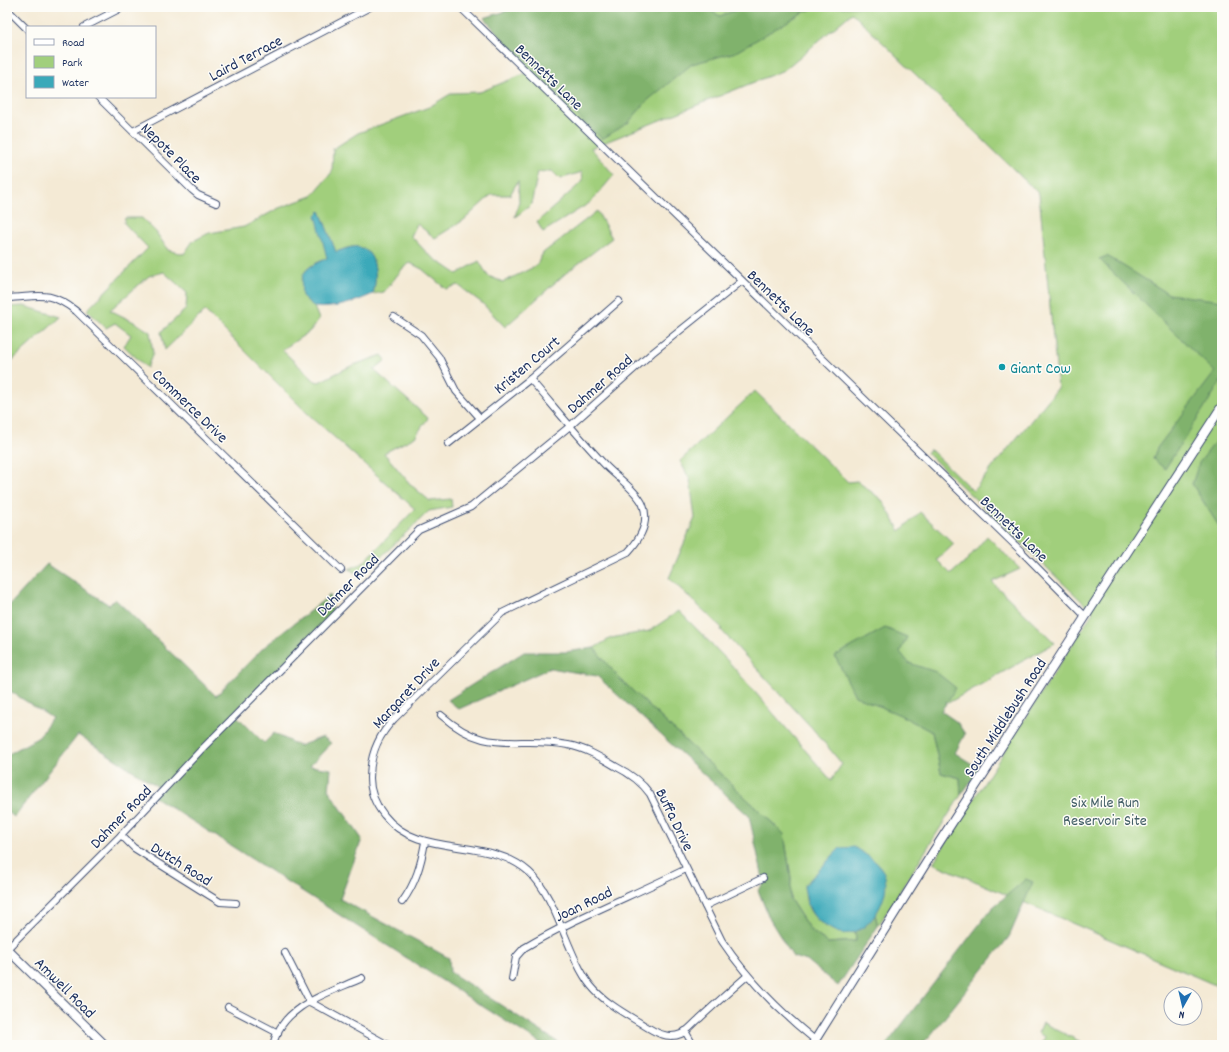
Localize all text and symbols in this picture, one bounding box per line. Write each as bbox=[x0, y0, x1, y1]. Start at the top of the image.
legend bbox=[26, 26, 156, 98]
street label: Laird Terrace bbox=[205, 30, 287, 88]
text: Road bbox=[62, 35, 84, 52]
street label: Bennetts Lane bbox=[509, 39, 588, 116]
text: Park bbox=[62, 55, 83, 72]
text: Water bbox=[62, 75, 89, 92]
street label: Nepote Place bbox=[134, 118, 206, 190]
street label: Bennetts Lane bbox=[741, 265, 820, 342]
street label: Kristen Court bbox=[489, 331, 566, 401]
street label: Dahmer Road bbox=[563, 350, 639, 420]
place label: Giant Cow bbox=[1010, 358, 1071, 381]
marker: Giant Cow bbox=[997, 362, 1007, 372]
street label: Commerce Drive bbox=[146, 365, 232, 449]
street label: Bennetts Lane bbox=[974, 491, 1053, 568]
street label: Dahmer Road bbox=[312, 549, 385, 622]
street label: Margaret Drive bbox=[367, 653, 446, 735]
street label: South Middlebush Road bbox=[959, 654, 1053, 782]
street label: Dahmer Road bbox=[86, 781, 158, 855]
street label: Buffa Drive bbox=[649, 785, 699, 855]
park label: Six Mile Run Reservoir Site bbox=[1063, 792, 1147, 833]
street label: Dutch Road bbox=[146, 837, 216, 893]
street label: Joan Road bbox=[551, 881, 617, 929]
street label: Amwell Road bbox=[28, 953, 100, 1025]
north arrow bbox=[1163, 986, 1203, 1026]
text: N bbox=[1178, 1006, 1186, 1022]

